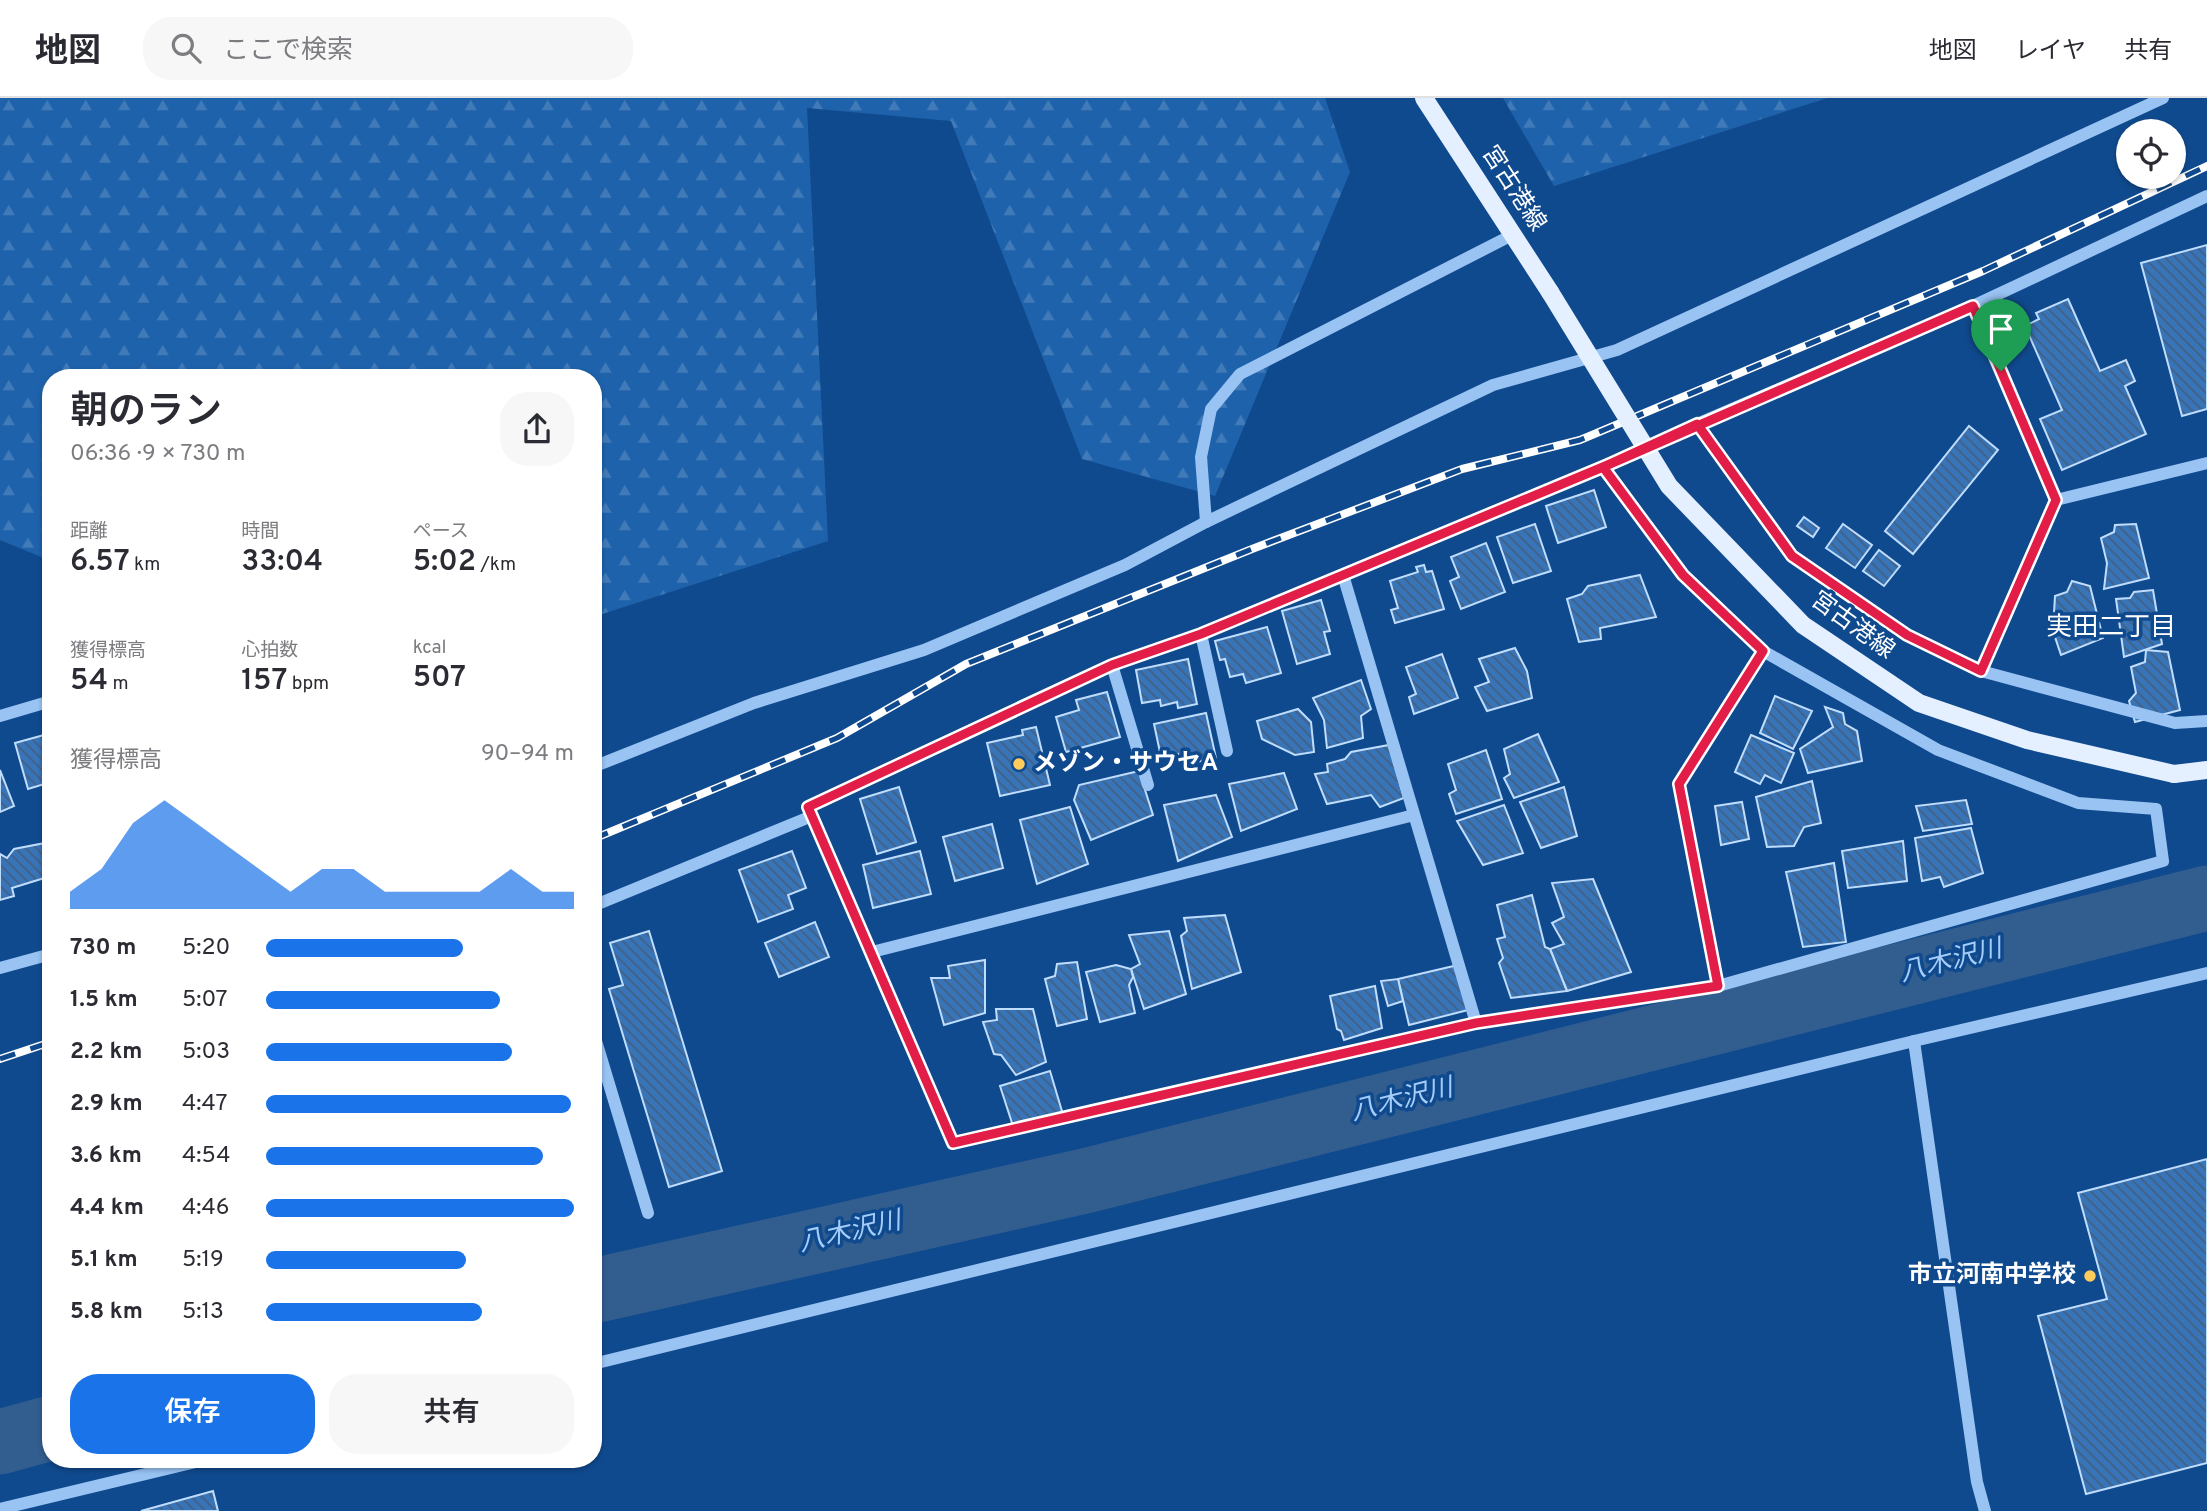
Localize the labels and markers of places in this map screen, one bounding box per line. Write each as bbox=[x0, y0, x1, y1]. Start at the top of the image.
pin bbox=[1971, 299, 2031, 371]
place label: メゾン・サウセA bbox=[1033, 749, 1218, 779]
marker: メゾン・サウセA bbox=[1011, 756, 1027, 772]
place label: 市立河南中学校 bbox=[1908, 1261, 2076, 1291]
marker: 市立河南中学校 bbox=[2082, 1268, 2098, 1284]

